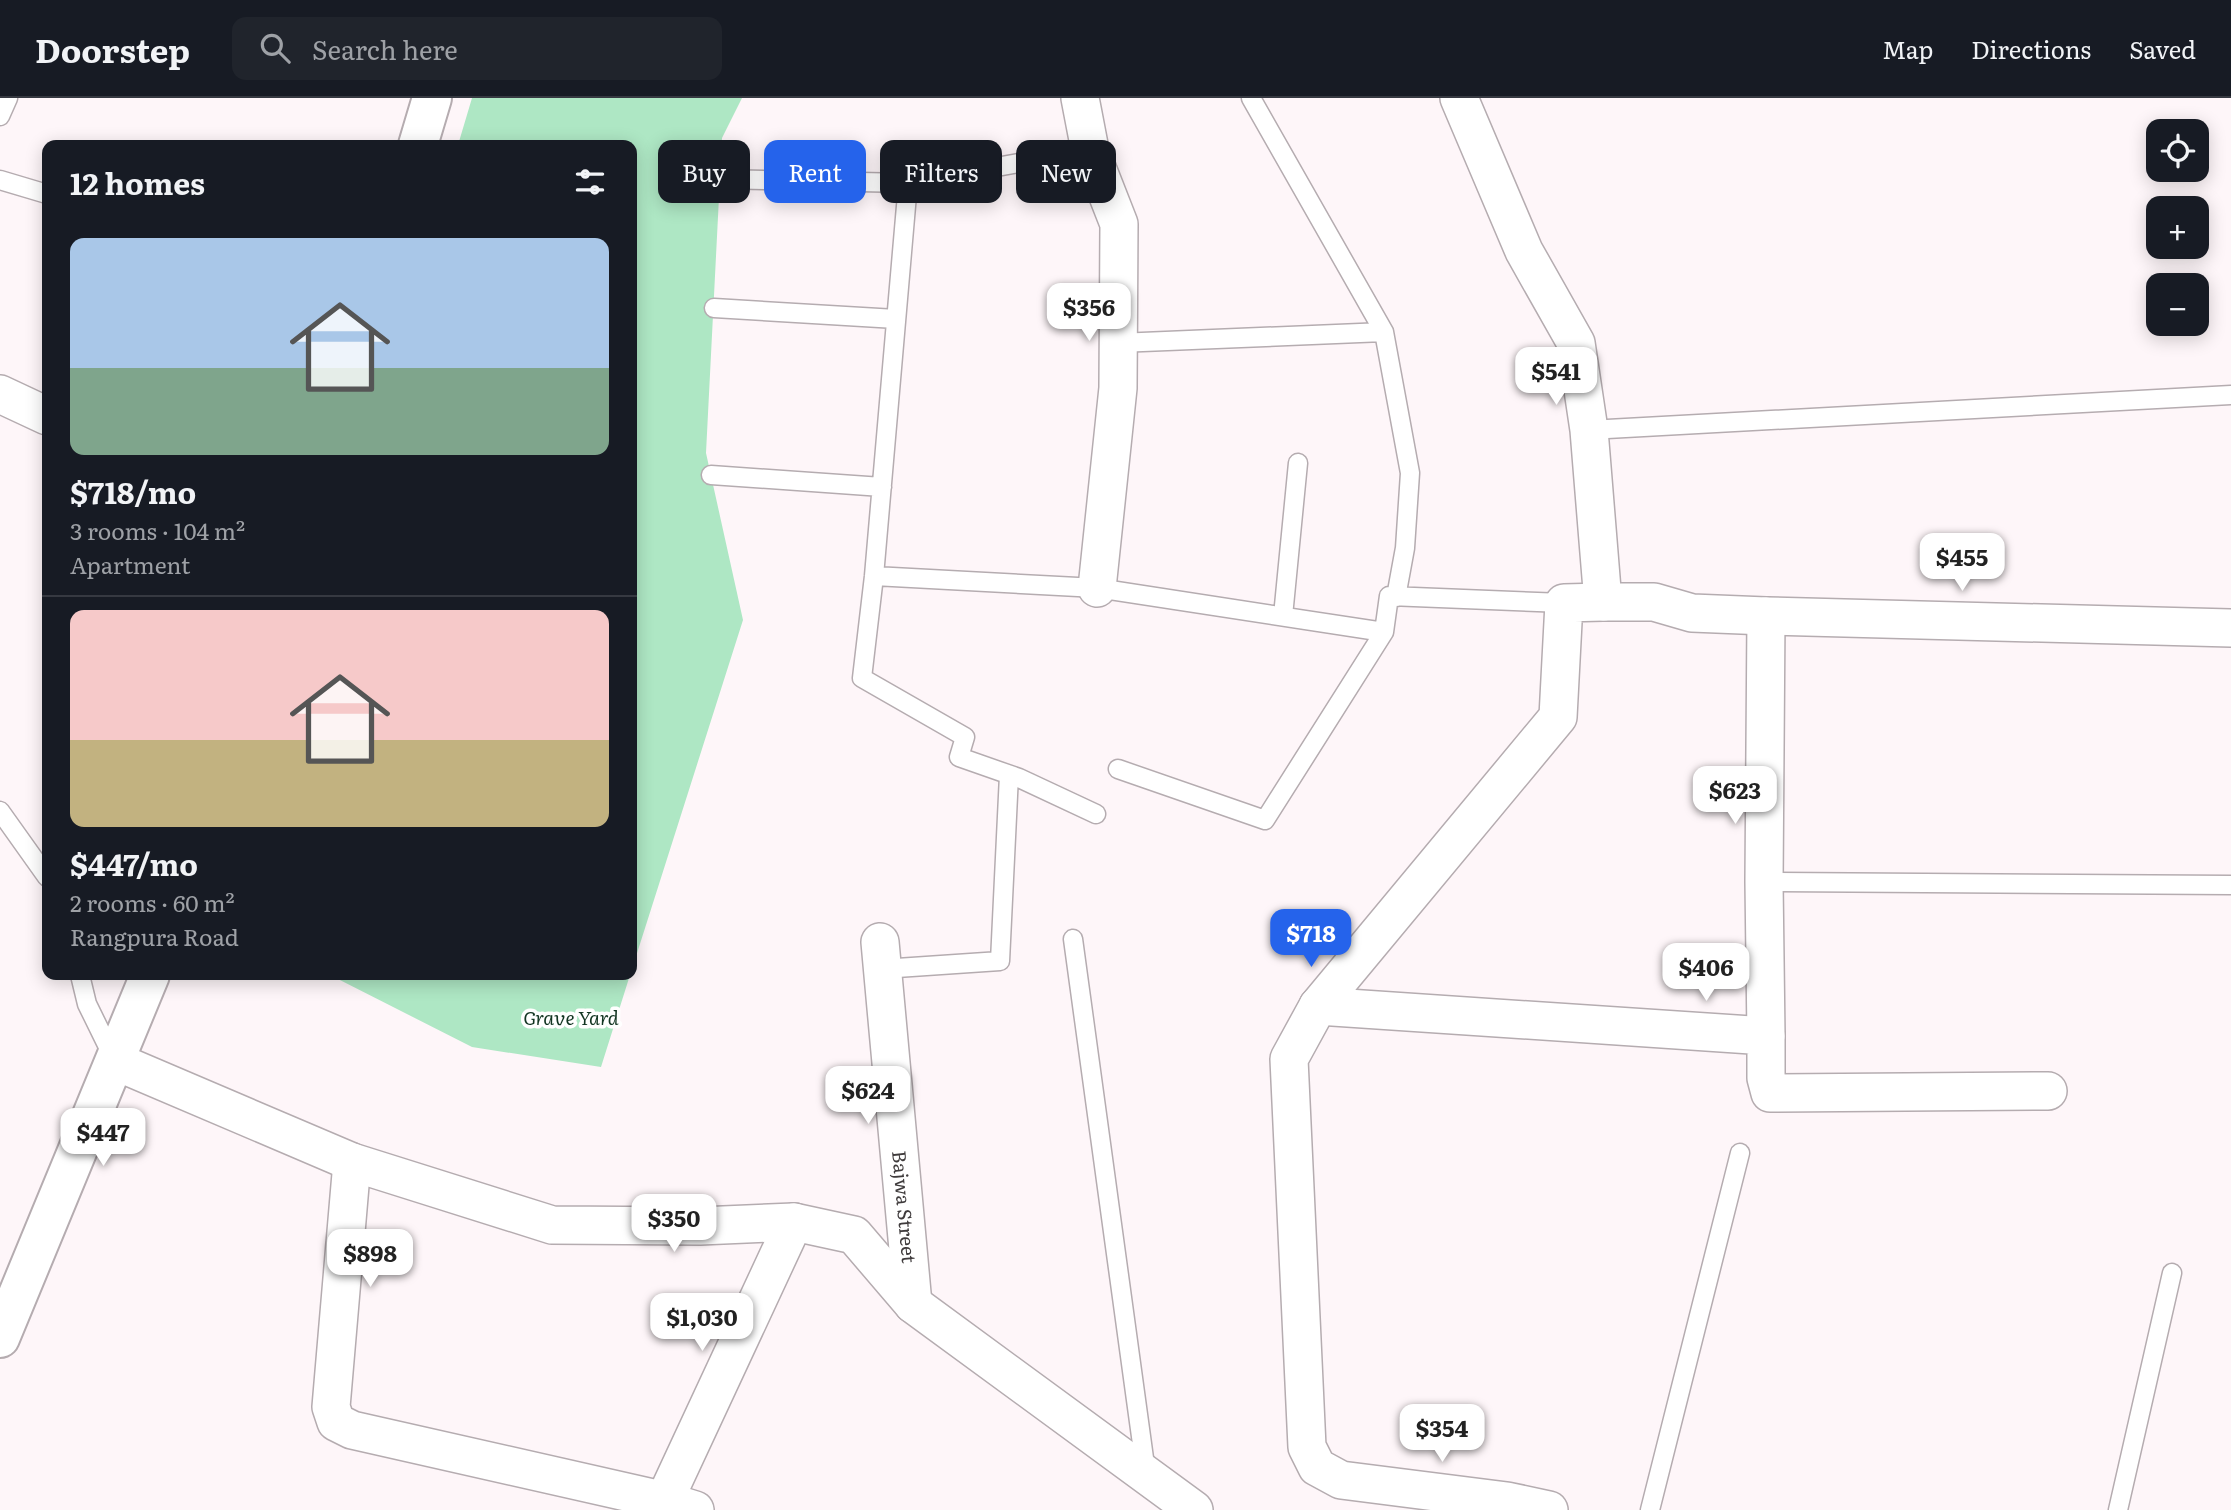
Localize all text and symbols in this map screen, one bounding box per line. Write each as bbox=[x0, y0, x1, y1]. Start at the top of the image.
search box bbox=[232, 17, 722, 80]
text: Doorstep bbox=[35, 24, 190, 73]
icon: search bbox=[256, 29, 294, 67]
text: Search here bbox=[312, 29, 458, 68]
text: Map bbox=[1882, 31, 1933, 66]
text: Directions bbox=[1971, 31, 2091, 66]
text: Saved bbox=[2129, 31, 2196, 66]
map controls bbox=[2146, 119, 2209, 336]
button: locate bbox=[2146, 119, 2209, 182]
chip: Buy bbox=[658, 140, 750, 203]
chip: Rent bbox=[764, 140, 866, 203]
chip: Filters bbox=[880, 140, 1002, 203]
chip: New bbox=[1016, 140, 1116, 203]
text: 12 homes bbox=[70, 160, 205, 204]
icon: filters bbox=[571, 163, 609, 201]
button: + bbox=[2146, 196, 2209, 259]
button: − bbox=[2146, 273, 2209, 336]
icon: home bbox=[277, 284, 403, 410]
pin: $356 bbox=[1048, 284, 1130, 343]
text: $356 bbox=[1063, 289, 1115, 323]
pin: $541 bbox=[1515, 348, 1597, 407]
text: $541 bbox=[1531, 353, 1581, 387]
text: $718/mo bbox=[70, 469, 196, 513]
text: 3 rooms · 104 m² bbox=[70, 513, 245, 547]
pin: $455 bbox=[1921, 533, 2003, 593]
text: $455 bbox=[1936, 539, 1988, 573]
text: Apartment bbox=[70, 547, 190, 581]
icon: home bbox=[277, 656, 403, 782]
pin: $623 bbox=[1694, 766, 1776, 826]
text: $623 bbox=[1709, 772, 1761, 806]
text: $447/mo bbox=[70, 841, 198, 885]
text: 2 rooms · 60 m² bbox=[70, 885, 235, 919]
pin: $718 bbox=[1270, 910, 1352, 969]
text: $718 bbox=[1286, 915, 1336, 949]
text: Rangpura Road bbox=[70, 919, 239, 953]
pin: $406 bbox=[1665, 944, 1747, 1003]
text: $406 bbox=[1678, 949, 1734, 983]
park label: Grave Yard bbox=[523, 1003, 619, 1031]
pin: $624 bbox=[827, 1066, 909, 1126]
text: $624 bbox=[841, 1072, 895, 1106]
pin: $447 bbox=[62, 1108, 144, 1168]
text: $447 bbox=[76, 1114, 130, 1148]
street label: Bajwa Street bbox=[886, 1149, 924, 1265]
pin: $350 bbox=[633, 1194, 715, 1254]
text: $350 bbox=[647, 1200, 701, 1234]
pin: $898 bbox=[329, 1230, 411, 1289]
text: $898 bbox=[343, 1235, 397, 1269]
pin: $1,030 bbox=[645, 1294, 759, 1353]
text: $1,030 bbox=[666, 1299, 738, 1333]
pin: $354 bbox=[1401, 1404, 1483, 1464]
text: $354 bbox=[1416, 1410, 1468, 1444]

